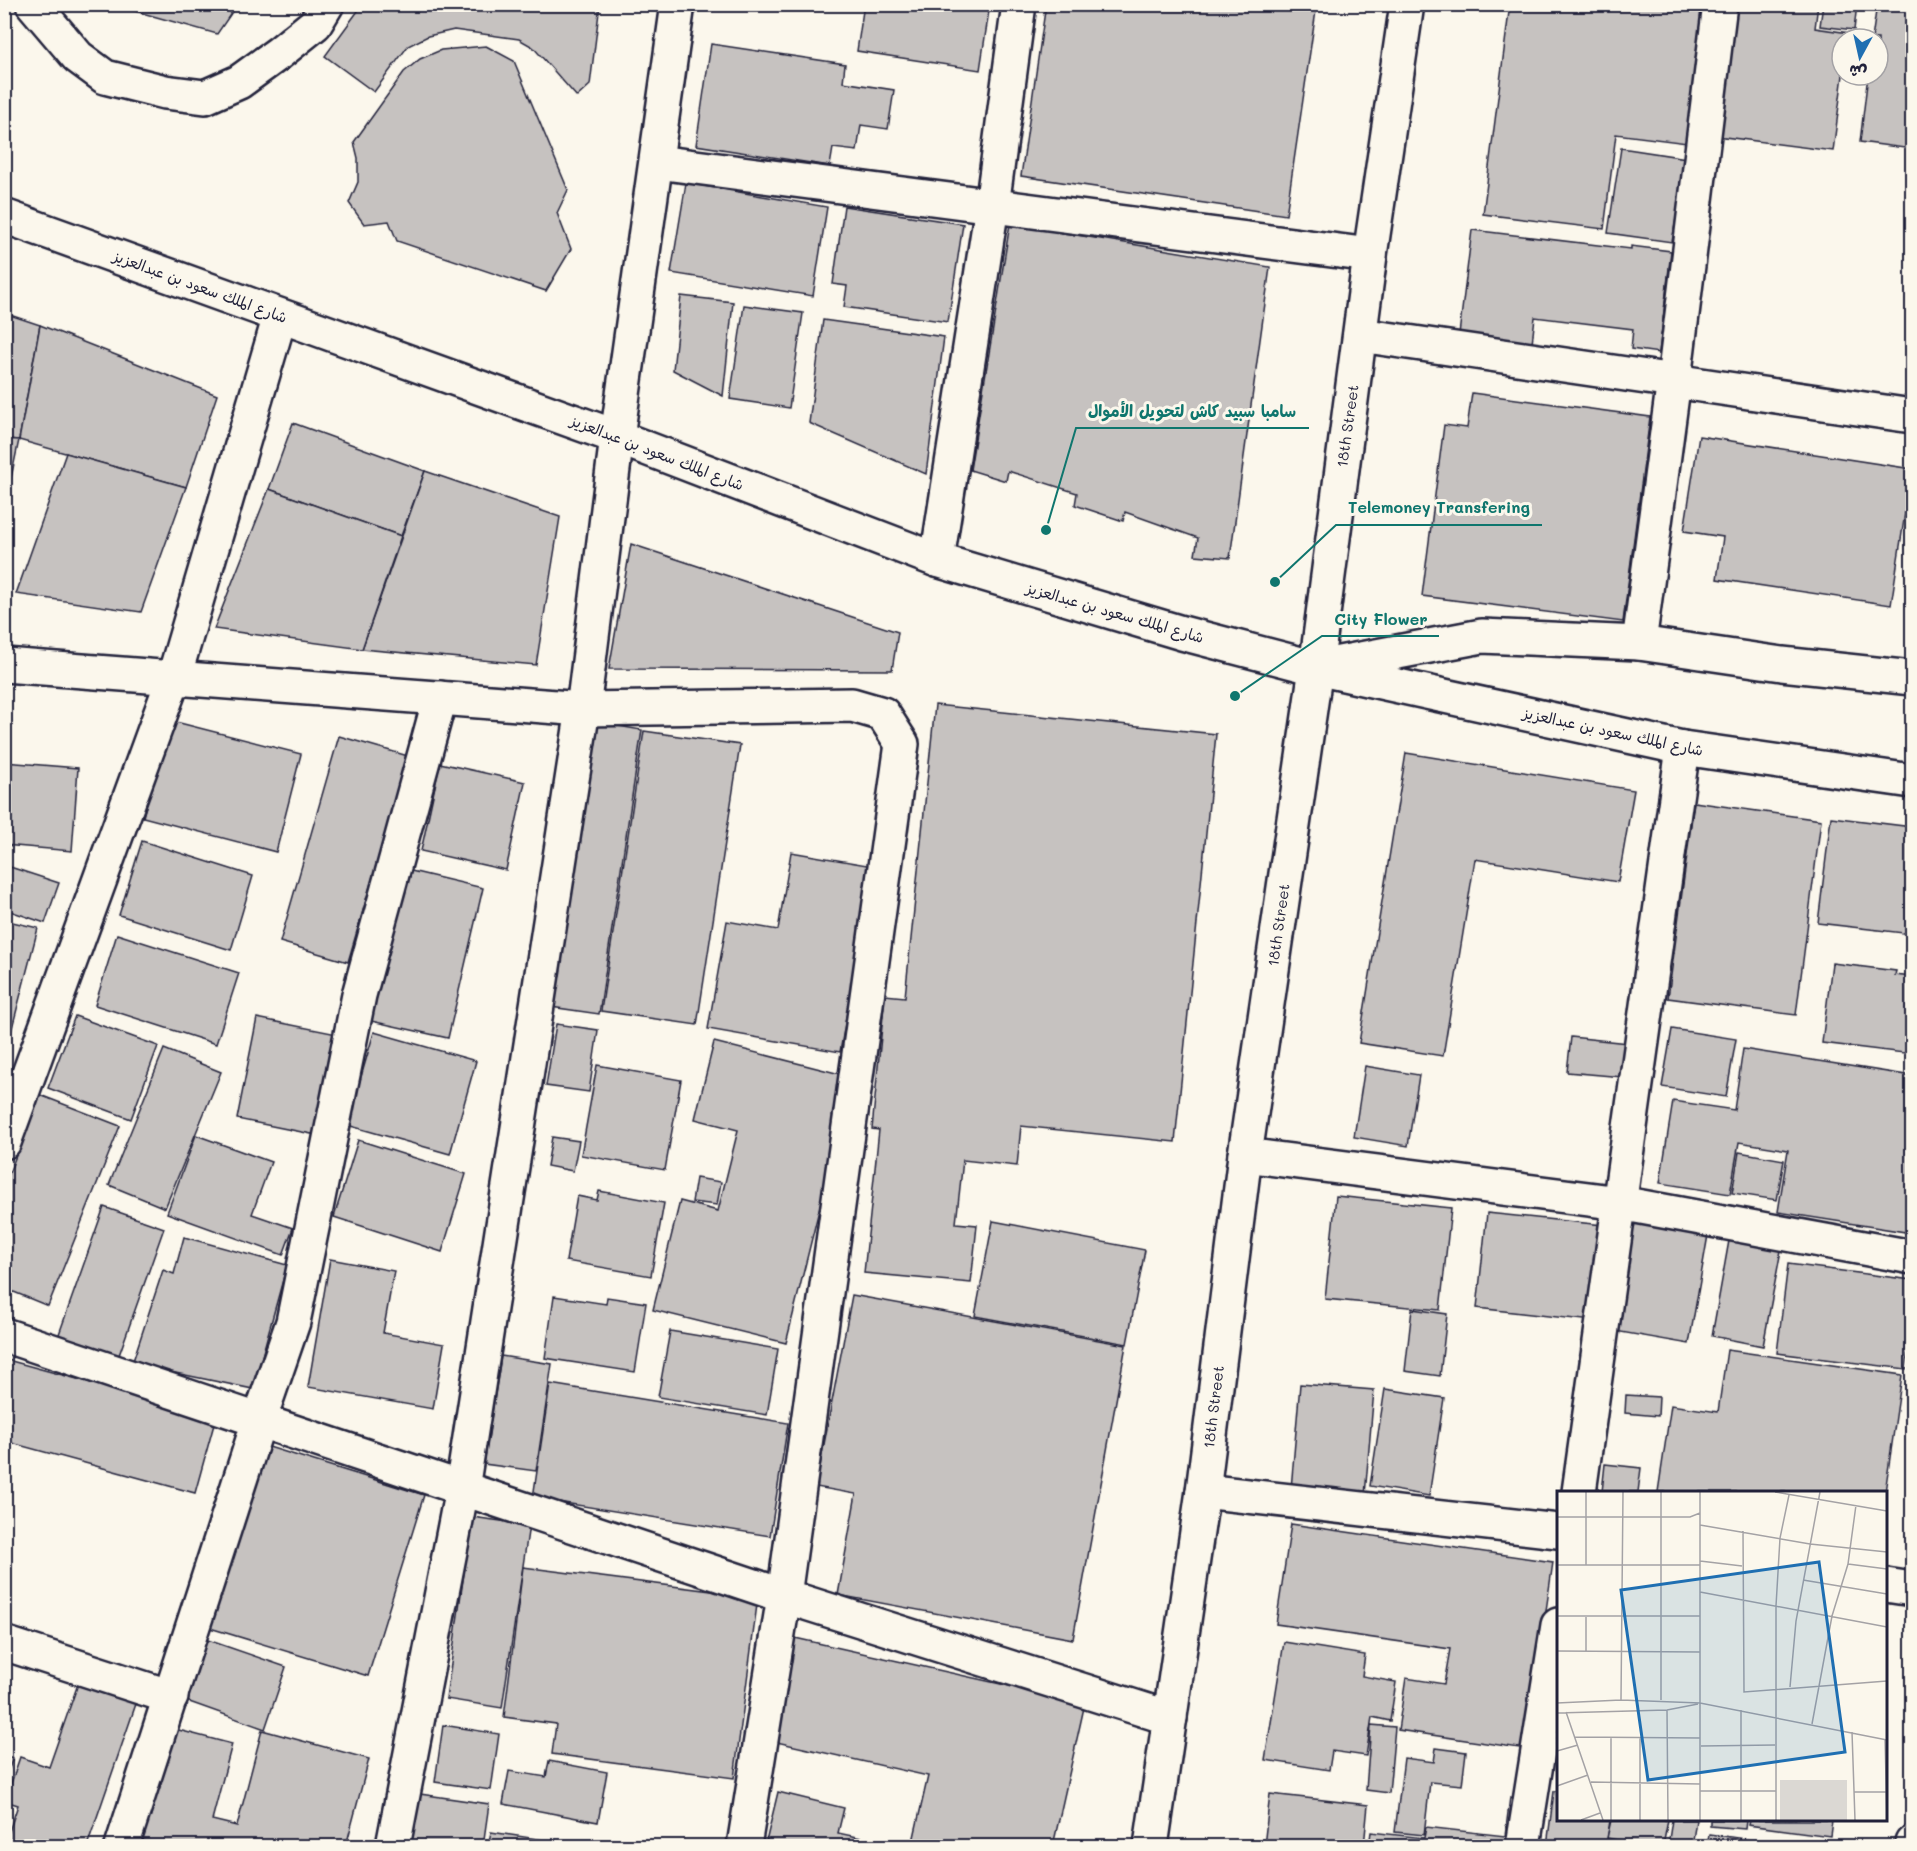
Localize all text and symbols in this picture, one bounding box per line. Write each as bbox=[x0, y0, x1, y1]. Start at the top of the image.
north arrow bbox=[1830, 27, 1890, 87]
text: ش bbox=[1848, 61, 1868, 84]
street label: شارع الملك سعود بن عبدالعزيز bbox=[108, 245, 290, 328]
street label: 18th Street bbox=[1331, 383, 1363, 469]
callout: سامبا سبيد كاش لتحويل الأموال bbox=[1076, 394, 1309, 428]
text: سامبا سبيد كاش لتحويل الأموال bbox=[1088, 400, 1296, 422]
street label: شارع الملك سعود بن عبدالعزيز bbox=[566, 409, 747, 495]
callout: Telemoney Transfering bbox=[1336, 491, 1542, 525]
text: Telemoney Transfering bbox=[1348, 496, 1530, 517]
street label: شارع الملك سعود بن عبدالعزيز bbox=[1022, 577, 1206, 648]
callout: City Flower bbox=[1322, 602, 1439, 636]
text: City Flower bbox=[1334, 608, 1428, 629]
street label: شارع الملك سعود بن عبدالعزيز bbox=[1519, 702, 1705, 761]
street label: 18th Street bbox=[1262, 882, 1294, 968]
street label: 18th Street bbox=[1198, 1364, 1228, 1449]
inset map bbox=[1557, 1491, 1887, 1821]

